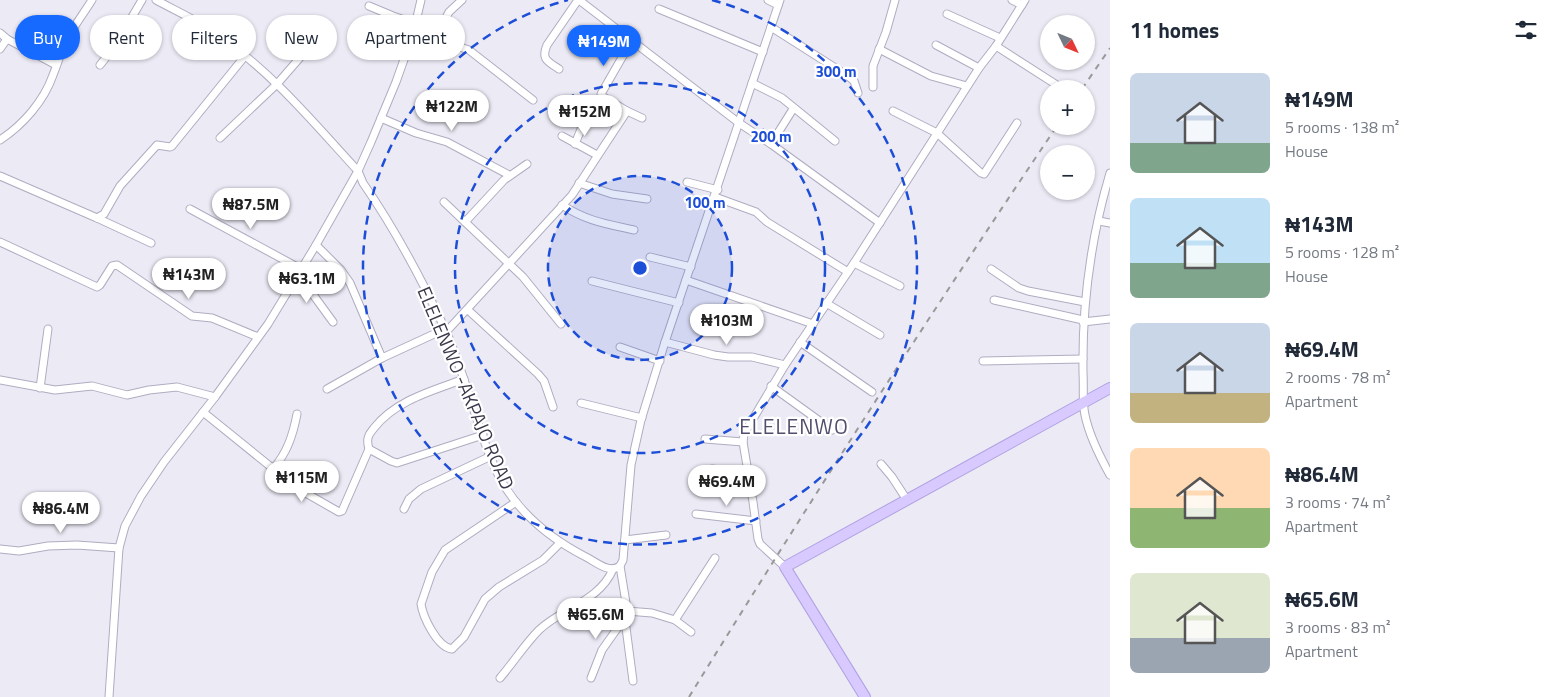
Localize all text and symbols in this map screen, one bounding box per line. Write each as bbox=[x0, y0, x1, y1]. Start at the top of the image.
text: 11 homes bbox=[1130, 14, 1219, 46]
chip: Buy bbox=[15, 15, 80, 60]
chip: Rent bbox=[90, 15, 162, 60]
chip: Filters bbox=[172, 15, 256, 60]
chip: New bbox=[266, 15, 337, 60]
chip: Apartment bbox=[347, 15, 465, 60]
north arrow bbox=[1040, 15, 1095, 70]
map controls bbox=[1040, 15, 1095, 200]
icon: filters bbox=[1512, 16, 1540, 44]
pin: ₦149M bbox=[569, 24, 639, 67]
text: ₦149M bbox=[578, 29, 630, 53]
text: 300 m bbox=[815, 60, 857, 83]
button: + bbox=[1040, 80, 1095, 135]
text: ₦149M bbox=[1285, 83, 1353, 115]
pin: ₦122M bbox=[417, 90, 487, 132]
icon: home bbox=[1170, 93, 1230, 153]
text: ₦122M bbox=[426, 94, 478, 118]
pin: ₦152M bbox=[550, 94, 620, 137]
text: ₦152M bbox=[559, 99, 611, 123]
text: 5 rooms · 138 m² bbox=[1285, 115, 1399, 139]
text: 200 m bbox=[750, 125, 792, 148]
text: House bbox=[1285, 139, 1328, 163]
button: − bbox=[1040, 145, 1095, 200]
pin: ₦87.5M bbox=[210, 188, 292, 230]
text: 100 m bbox=[684, 191, 726, 214]
text: ₦87.5M bbox=[223, 192, 279, 216]
text: ₦143M bbox=[1285, 208, 1353, 240]
icon: home bbox=[1170, 218, 1230, 278]
text: 5 rooms · 128 m² bbox=[1285, 240, 1399, 264]
pin: ₦143M bbox=[154, 258, 224, 300]
centre of rings bbox=[631, 259, 649, 277]
text: ₦143M bbox=[163, 262, 215, 286]
pin: ₦63.1M bbox=[266, 262, 348, 304]
text: House bbox=[1285, 264, 1328, 288]
text: ₦63.1M bbox=[279, 266, 335, 290]
street label: ELELENWO -AKPAJO ROAD bbox=[410, 282, 522, 494]
pin: ₦103M bbox=[692, 304, 762, 346]
text: ₦103M bbox=[701, 308, 753, 332]
text: ₦69.4M bbox=[1285, 333, 1359, 365]
icon: home bbox=[1170, 343, 1230, 403]
text: 2 rooms · 78 m² bbox=[1285, 365, 1390, 389]
text: Apartment bbox=[1285, 389, 1358, 413]
district label: ELELENWO bbox=[739, 410, 849, 442]
text: ₦86.4M bbox=[1285, 458, 1359, 490]
pin: ₦115M bbox=[267, 460, 337, 503]
pin: ₦69.4M bbox=[686, 464, 768, 507]
text: ₦115M bbox=[276, 465, 328, 489]
icon: home bbox=[1170, 468, 1230, 528]
text: ₦69.4M bbox=[699, 469, 755, 493]
text: 3 rooms · 74 m² bbox=[1285, 490, 1390, 514]
pin: ₦86.4M bbox=[20, 492, 102, 534]
text: ₦86.4M bbox=[33, 496, 89, 520]
text: Apartment bbox=[1285, 514, 1358, 538]
text: ₦65.6M bbox=[1285, 583, 1359, 615]
icon: home bbox=[1170, 593, 1230, 653]
pin: ₦65.6M bbox=[555, 598, 637, 640]
text: ₦65.6M bbox=[568, 602, 624, 626]
text: 3 rooms · 83 m² bbox=[1285, 615, 1390, 639]
text: Apartment bbox=[1285, 639, 1358, 663]

